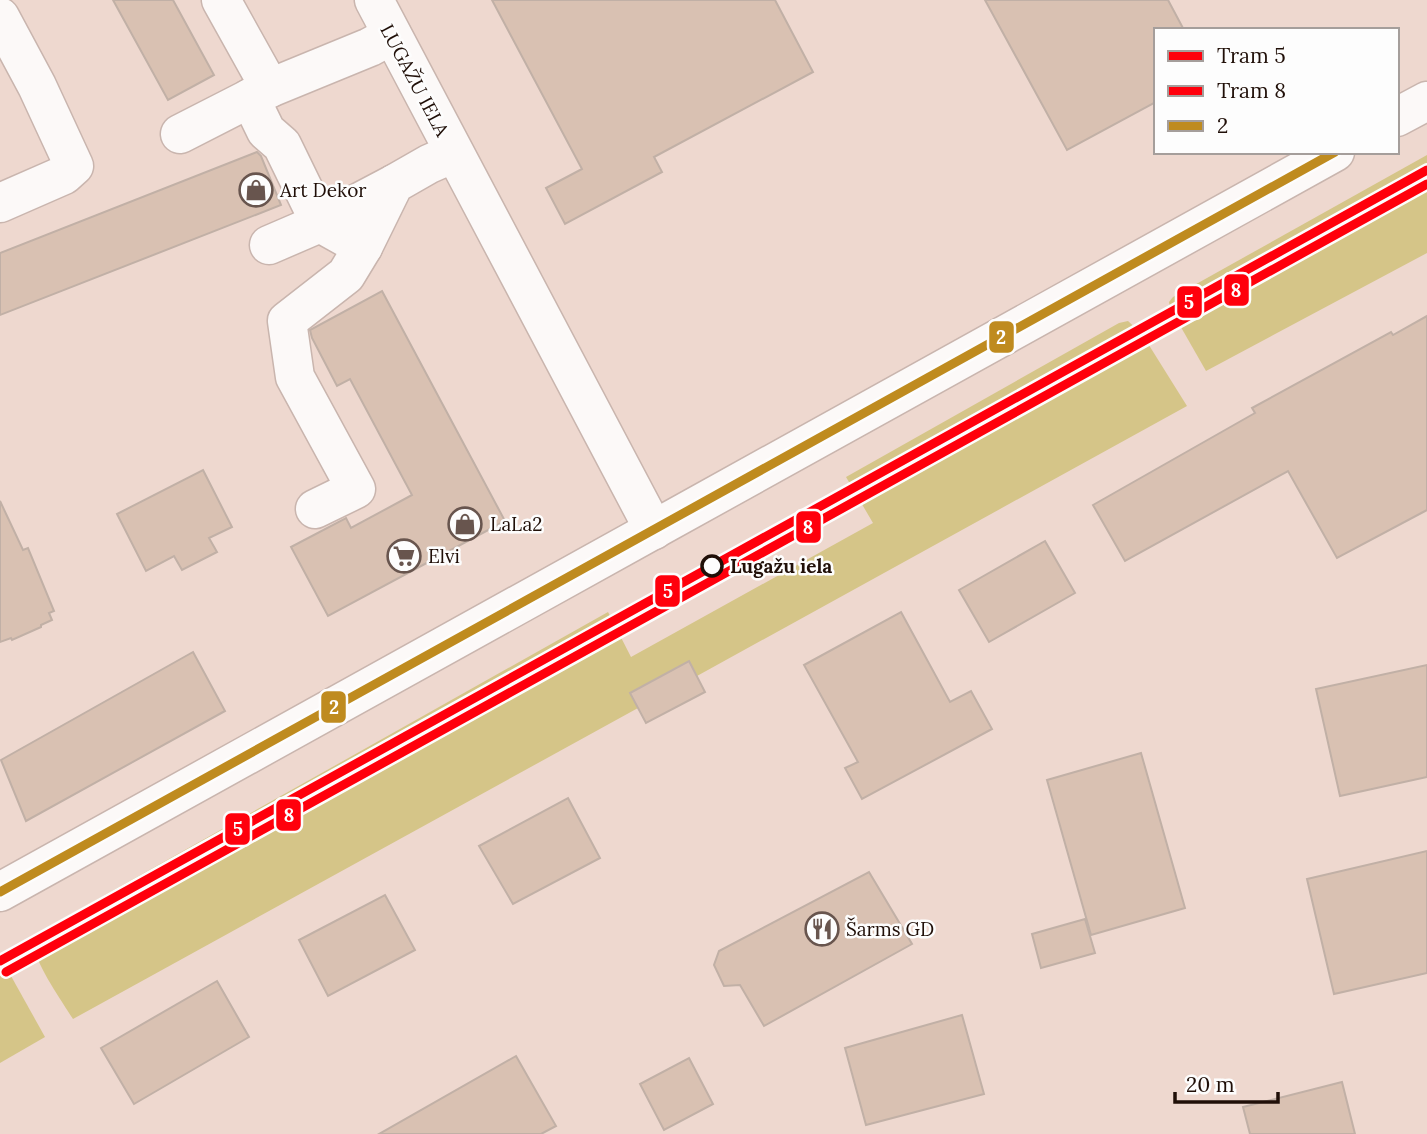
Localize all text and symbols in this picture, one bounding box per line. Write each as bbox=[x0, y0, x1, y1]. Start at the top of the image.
street label: LUGAŽU IELA bbox=[375, 20, 455, 141]
legend bbox=[1154, 28, 1399, 154]
text: Tram 5 bbox=[1217, 42, 1286, 69]
text: Tram 8 bbox=[1217, 77, 1286, 104]
text: 2 bbox=[1217, 112, 1228, 139]
shop icon: Art Dekor bbox=[237, 171, 275, 209]
place label: Art Dekor bbox=[279, 178, 367, 202]
line badge: 8 bbox=[1223, 273, 1250, 307]
text: 8 bbox=[1231, 278, 1242, 302]
line badge: 5 bbox=[1176, 285, 1203, 319]
text: 5 bbox=[1184, 290, 1194, 314]
line badge: 2 bbox=[988, 320, 1015, 354]
text: 2 bbox=[996, 325, 1006, 349]
shop icon: LaLa2 bbox=[446, 505, 484, 543]
line badge: 8 bbox=[795, 510, 822, 544]
place label: LaLa2 bbox=[490, 512, 543, 536]
text: 8 bbox=[803, 515, 814, 539]
supermarket icon: Elvi bbox=[385, 537, 423, 575]
place label: Elvi bbox=[428, 544, 460, 568]
place label: Lugažu iela bbox=[730, 554, 832, 578]
marker: Lugažu iela bbox=[701, 555, 723, 577]
line badge: 5 bbox=[654, 574, 681, 608]
text: 5 bbox=[663, 579, 673, 603]
line badge: 2 bbox=[320, 690, 347, 724]
text: 2 bbox=[329, 695, 339, 719]
line badge: 8 bbox=[275, 798, 302, 832]
text: 8 bbox=[284, 803, 295, 827]
line badge: 5 bbox=[224, 812, 251, 846]
text: 5 bbox=[233, 817, 243, 841]
restaurant icon: Šarms GD bbox=[803, 910, 841, 948]
place label: Šarms GD bbox=[846, 917, 934, 941]
scale bar bbox=[1175, 1060, 1278, 1104]
text: 20 m bbox=[1186, 1071, 1235, 1098]

